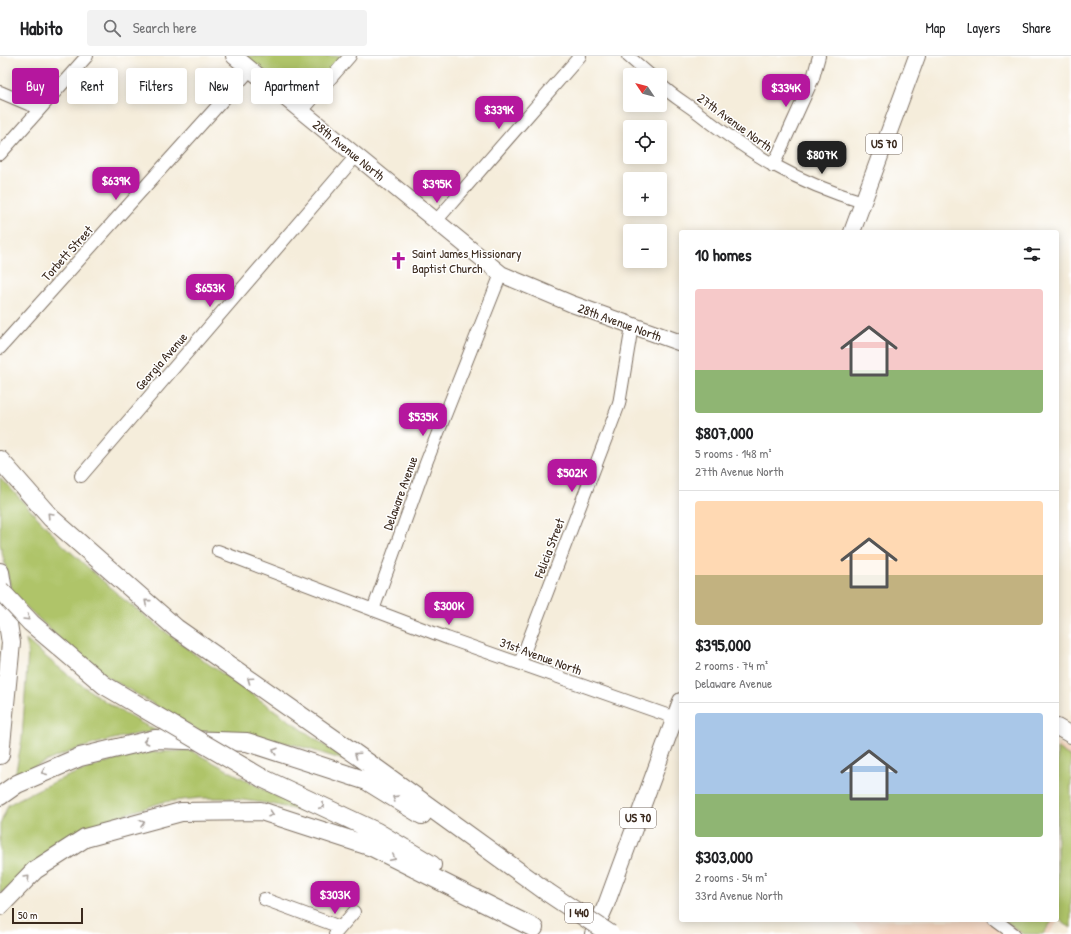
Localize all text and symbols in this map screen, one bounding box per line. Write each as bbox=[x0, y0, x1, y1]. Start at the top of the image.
search box bbox=[87, 10, 367, 46]
text: Habito bbox=[20, 15, 63, 41]
icon: search bbox=[101, 17, 123, 39]
text: Search here bbox=[133, 17, 197, 38]
text: Map bbox=[925, 18, 945, 37]
text: Layers bbox=[967, 18, 1000, 37]
text: Share bbox=[1022, 18, 1051, 37]
chip: Buy bbox=[12, 68, 59, 104]
chip: Rent bbox=[67, 68, 118, 104]
chip: Filters bbox=[126, 68, 187, 104]
chip: New bbox=[195, 68, 243, 104]
chip: Apartment bbox=[251, 68, 333, 104]
north arrow bbox=[623, 68, 667, 112]
map controls bbox=[623, 68, 667, 268]
pin: $334K bbox=[758, 74, 814, 108]
text: $334K bbox=[771, 78, 801, 96]
street label: 27th Avenue North bbox=[694, 89, 777, 156]
pin: $339K bbox=[471, 96, 527, 130]
text: $339K bbox=[484, 100, 514, 118]
street label: 28th Avenue North bbox=[309, 115, 389, 185]
button: locate bbox=[623, 120, 667, 164]
road number: US 70 bbox=[866, 134, 902, 154]
pin: $807K bbox=[794, 141, 850, 175]
text: $807K bbox=[806, 145, 838, 163]
pin: $639K bbox=[88, 167, 144, 201]
pin: $395K bbox=[409, 170, 465, 204]
text: $639K bbox=[101, 171, 131, 189]
button: + bbox=[623, 172, 667, 216]
text: $395K bbox=[422, 174, 452, 192]
street label: Torbett Street bbox=[37, 221, 97, 285]
button: − bbox=[623, 224, 667, 268]
text: 10 homes bbox=[695, 243, 752, 266]
icon: filters bbox=[1021, 243, 1043, 265]
place label: Saint James Missionary Baptist Church bbox=[412, 244, 522, 277]
church icon: Saint James Missionary Baptist Church bbox=[389, 250, 409, 270]
pin: $653K bbox=[182, 274, 238, 308]
text: $653K bbox=[195, 278, 225, 296]
street label: 28th Avenue North bbox=[576, 299, 665, 346]
icon: home bbox=[833, 315, 905, 387]
street label: Georgia Avenue bbox=[131, 328, 191, 394]
pin: $535K bbox=[395, 403, 451, 437]
text: $535K bbox=[408, 407, 438, 425]
text: $807,000 bbox=[695, 421, 753, 444]
text: 5 rooms · 148 m² bbox=[695, 444, 771, 462]
street label: Delaware Avenue bbox=[378, 454, 422, 532]
pin: $502K bbox=[544, 459, 600, 493]
text: 27th Avenue North bbox=[695, 462, 784, 480]
text: $502K bbox=[557, 463, 587, 481]
one-way arrow bbox=[47, 513, 54, 520]
street label: Felicia Street bbox=[529, 515, 569, 581]
icon: home bbox=[833, 527, 905, 599]
pin: $300K bbox=[421, 592, 477, 626]
text: $300K bbox=[434, 596, 464, 614]
one-way arrow bbox=[144, 599, 151, 606]
one-way arrow bbox=[22, 614, 29, 621]
street label: 31st Avenue North bbox=[497, 633, 585, 679]
text: $395,000 bbox=[695, 633, 751, 656]
text: 2 rooms · 74 m² bbox=[695, 656, 768, 674]
text: Delaware Avenue bbox=[695, 674, 772, 692]
one-way arrow bbox=[248, 678, 255, 685]
one-way arrow bbox=[143, 737, 149, 745]
icon: home bbox=[833, 739, 905, 811]
one-way arrow bbox=[271, 747, 278, 756]
one-way arrow bbox=[354, 753, 361, 760]
one-way arrow bbox=[41, 767, 48, 775]
one-way arrow bbox=[392, 796, 399, 803]
one-way arrow bbox=[318, 801, 326, 809]
road number: US 70 bbox=[620, 808, 656, 828]
one-way arrow bbox=[267, 810, 274, 818]
one-way arrow bbox=[139, 819, 146, 828]
text: $303,000 bbox=[695, 845, 753, 868]
one-way arrow bbox=[389, 853, 396, 861]
text: 2 rooms · 54 m² bbox=[695, 868, 767, 886]
one-way arrow bbox=[22, 875, 30, 883]
pin: $303K bbox=[307, 881, 363, 915]
text: $303K bbox=[320, 885, 350, 903]
text: 33rd Avenue North bbox=[695, 886, 783, 904]
road number: I 440 bbox=[565, 903, 593, 923]
scale bar bbox=[12, 906, 83, 925]
text: 50 m bbox=[18, 908, 38, 922]

